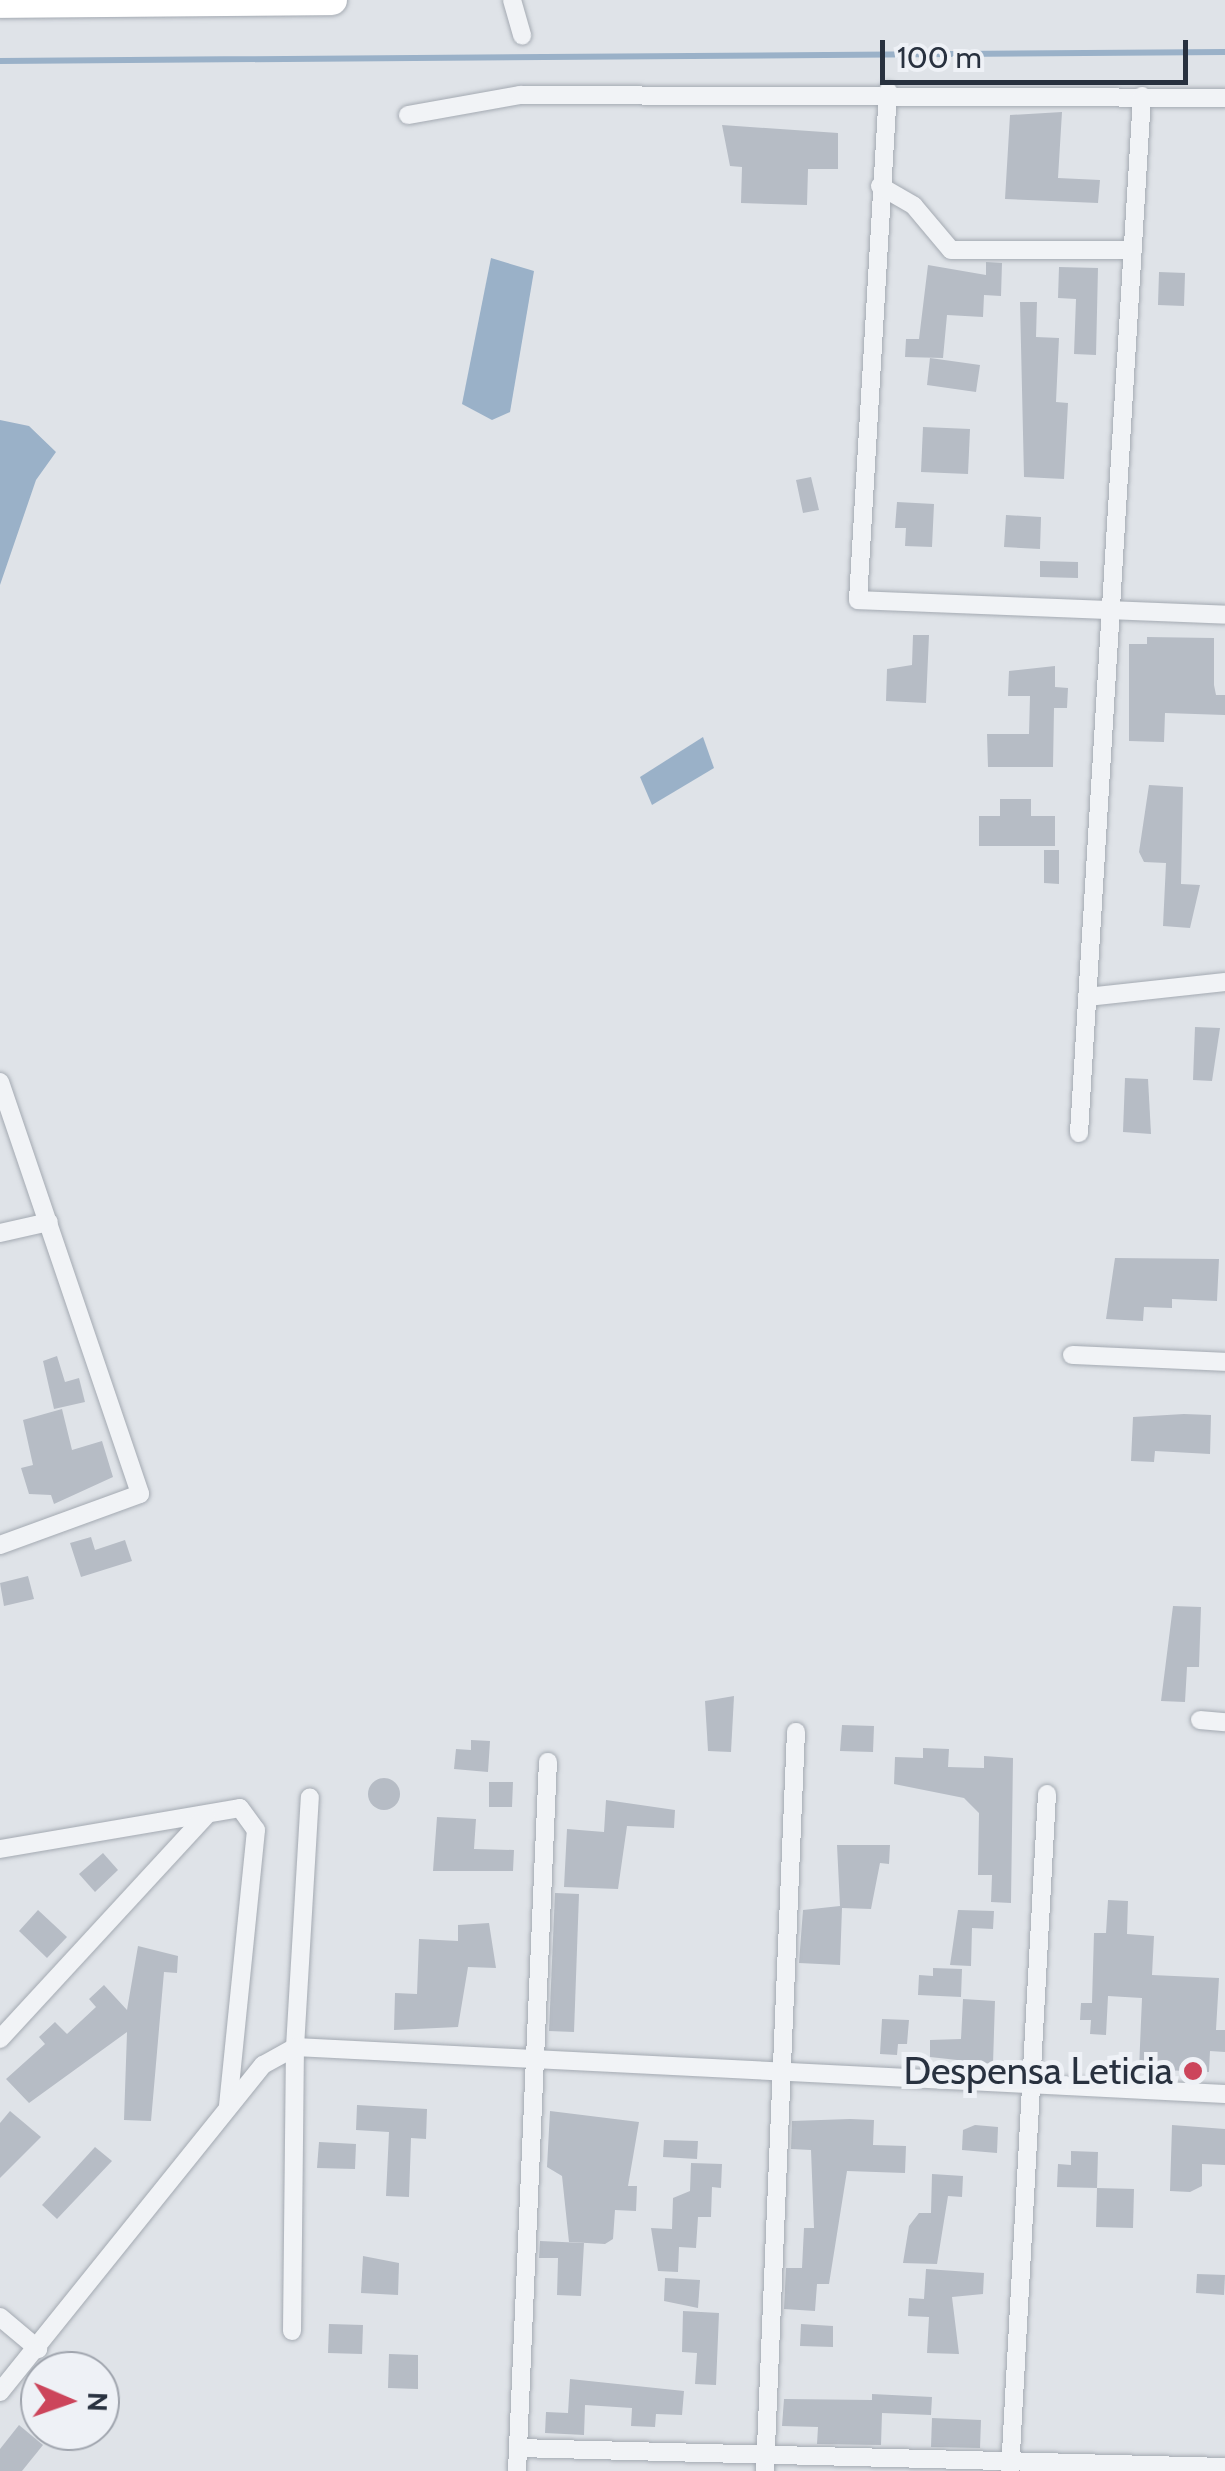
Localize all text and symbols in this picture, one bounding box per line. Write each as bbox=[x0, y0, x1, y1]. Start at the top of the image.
scale bar bbox=[885, 20, 1192, 82]
text: 100 m bbox=[897, 39, 982, 76]
place label: Despensa Leticia bbox=[904, 2048, 1173, 2094]
marker: Despensa Leticia bbox=[1182, 2060, 1204, 2082]
north arrow bbox=[20, 2351, 120, 2451]
text: N bbox=[81, 2391, 115, 2412]

